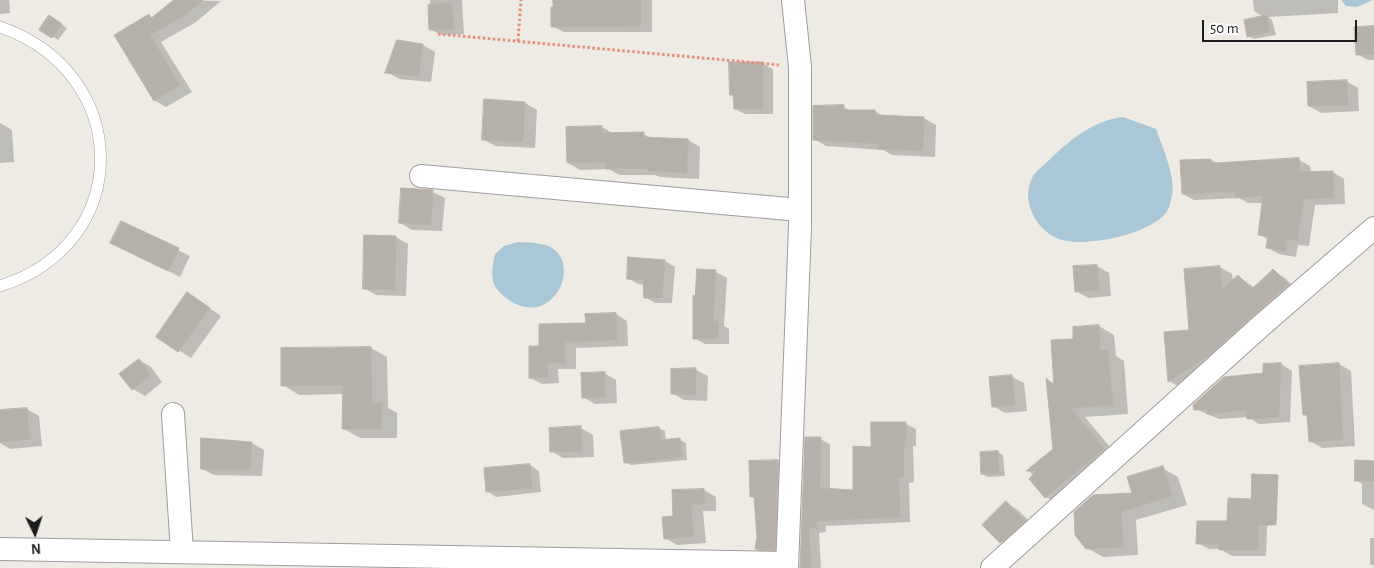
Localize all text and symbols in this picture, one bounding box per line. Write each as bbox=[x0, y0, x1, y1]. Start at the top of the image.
scale bar bbox=[1204, 10, 1359, 42]
text: 50 m bbox=[1210, 21, 1239, 36]
north arrow bbox=[10, 508, 60, 558]
text: N bbox=[31, 541, 41, 555]

